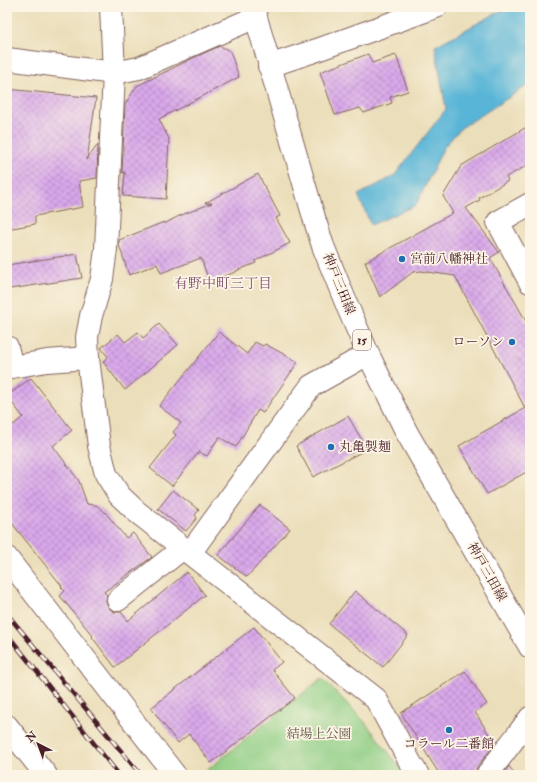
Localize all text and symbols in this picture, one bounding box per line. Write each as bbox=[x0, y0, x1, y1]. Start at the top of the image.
street label: 神戸三田線 bbox=[319, 251, 359, 317]
place label: 宮前八幡神社 bbox=[410, 251, 488, 267]
marker: 宮前八幡神社 bbox=[397, 254, 407, 264]
district label: 有野中町三丁目 bbox=[174, 275, 272, 292]
road number: 15 bbox=[353, 330, 371, 350]
place label: ローソン bbox=[453, 334, 504, 350]
marker: ローソン bbox=[507, 337, 517, 347]
place label: 丸亀製麺 bbox=[339, 439, 391, 455]
marker: 丸亀製麺 bbox=[326, 442, 336, 452]
street label: 神戸三田線 bbox=[464, 540, 510, 604]
north arrow bbox=[18, 724, 58, 764]
marker: コラール二番館 bbox=[444, 725, 454, 735]
park label: 結場上公園 bbox=[286, 726, 352, 742]
text: N bbox=[23, 728, 41, 746]
place label: コラール二番館 bbox=[404, 736, 494, 752]

